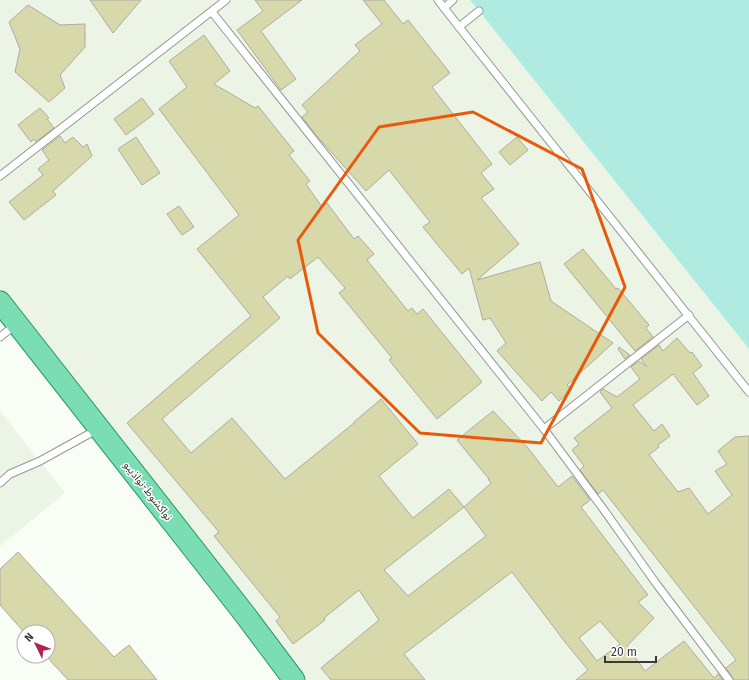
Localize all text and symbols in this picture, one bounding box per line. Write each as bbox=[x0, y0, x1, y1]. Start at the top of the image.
street label: نواكشوط-نواذيبو bbox=[121, 459, 175, 523]
north arrow bbox=[16, 624, 56, 664]
text: N bbox=[22, 630, 36, 645]
scale bar bbox=[605, 638, 656, 664]
text: 20 m bbox=[611, 645, 637, 659]

